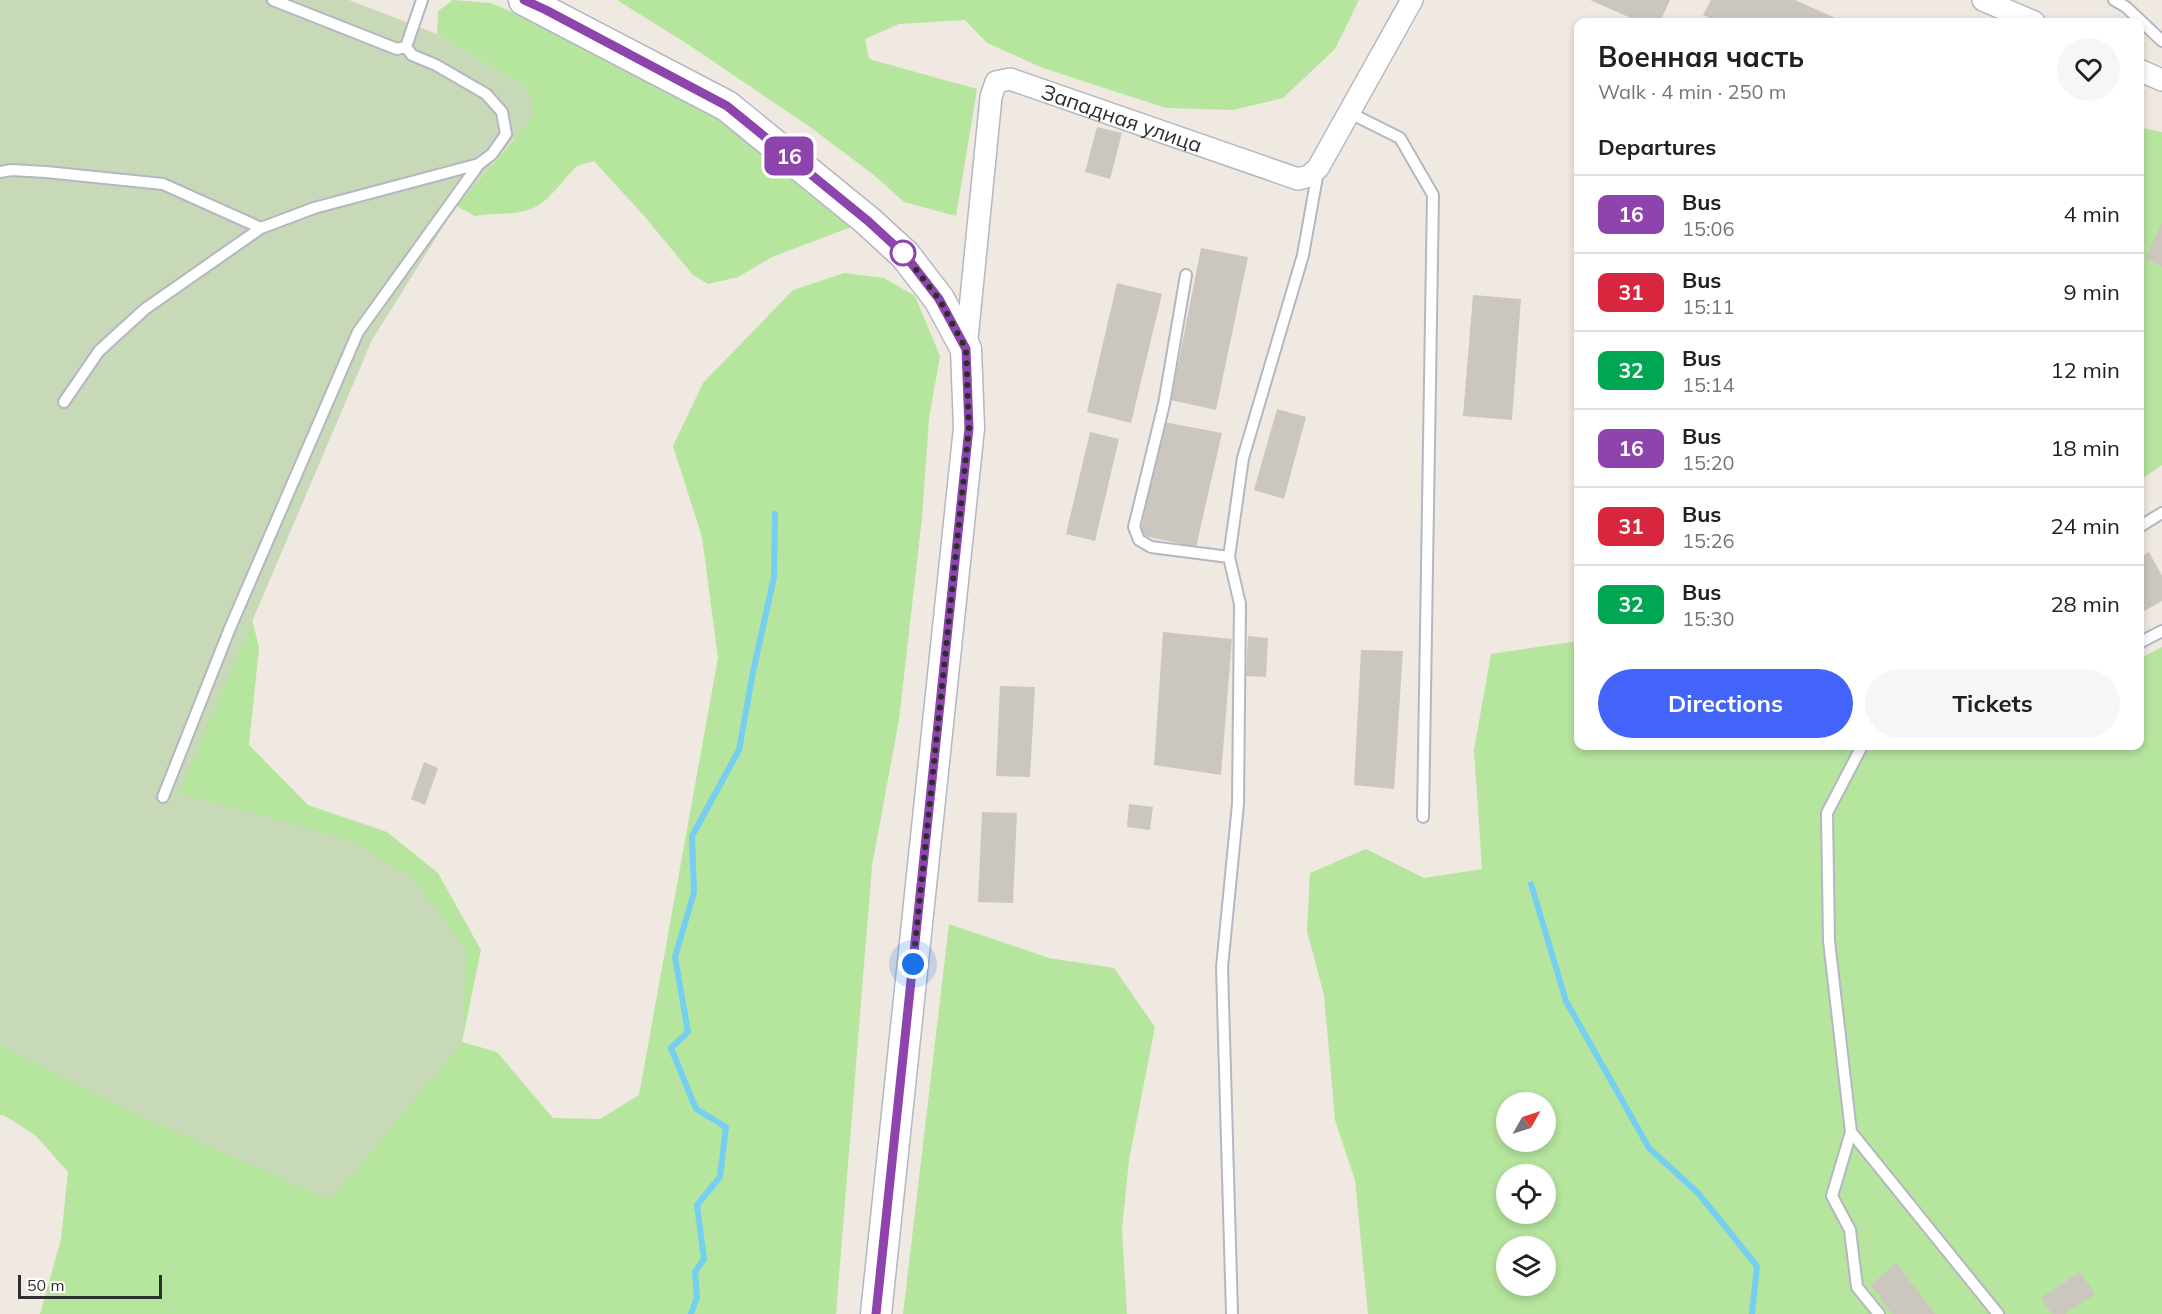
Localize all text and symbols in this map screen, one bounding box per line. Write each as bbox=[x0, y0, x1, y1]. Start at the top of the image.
button: heart bbox=[2057, 38, 2120, 101]
text: Военная часть bbox=[1598, 39, 1804, 74]
street label: Западная улица bbox=[1038, 78, 1206, 158]
text: Walk · 4 min · 250 m bbox=[1598, 79, 1786, 104]
text: Departures bbox=[1598, 133, 1716, 161]
line badge: 16 bbox=[762, 136, 816, 176]
text: 16 bbox=[776, 143, 802, 169]
text: Bus bbox=[1682, 188, 1721, 216]
text: 4 min bbox=[2064, 200, 2120, 228]
text: 16 bbox=[1618, 201, 1644, 227]
text: 15:06 bbox=[1682, 216, 1735, 241]
unlabelled marker bbox=[890, 240, 916, 266]
text: Bus bbox=[1682, 266, 1721, 294]
text: 9 min bbox=[2064, 278, 2120, 306]
text: 31 bbox=[1618, 279, 1644, 305]
text: 15:11 bbox=[1682, 294, 1735, 319]
text: Bus bbox=[1682, 344, 1721, 372]
text: 12 min bbox=[2050, 356, 2120, 384]
text: 32 bbox=[1618, 357, 1644, 383]
text: 15:14 bbox=[1682, 372, 1735, 397]
text: Bus bbox=[1682, 422, 1721, 450]
text: 18 min bbox=[2050, 434, 2120, 462]
text: 16 bbox=[1618, 435, 1644, 461]
text: 15:20 bbox=[1682, 450, 1735, 475]
text: Bus bbox=[1682, 500, 1721, 528]
text: 24 min bbox=[2050, 512, 2120, 540]
text: 31 bbox=[1618, 513, 1644, 539]
text: 15:26 bbox=[1682, 528, 1735, 553]
text: Bus bbox=[1682, 578, 1721, 606]
text: 28 min bbox=[2050, 590, 2120, 618]
text: 32 bbox=[1618, 591, 1644, 617]
text: 15:30 bbox=[1682, 606, 1735, 631]
button: Directions bbox=[1598, 669, 1853, 738]
button: Tickets bbox=[1865, 669, 2120, 738]
your location bbox=[898, 949, 928, 979]
north arrow bbox=[1496, 1092, 1556, 1152]
map controls bbox=[1496, 1092, 1556, 1296]
button: locate bbox=[1496, 1164, 1556, 1224]
button: layers bbox=[1496, 1236, 1556, 1296]
scale bar bbox=[18, 1272, 162, 1300]
text: 50 m bbox=[27, 1275, 64, 1295]

